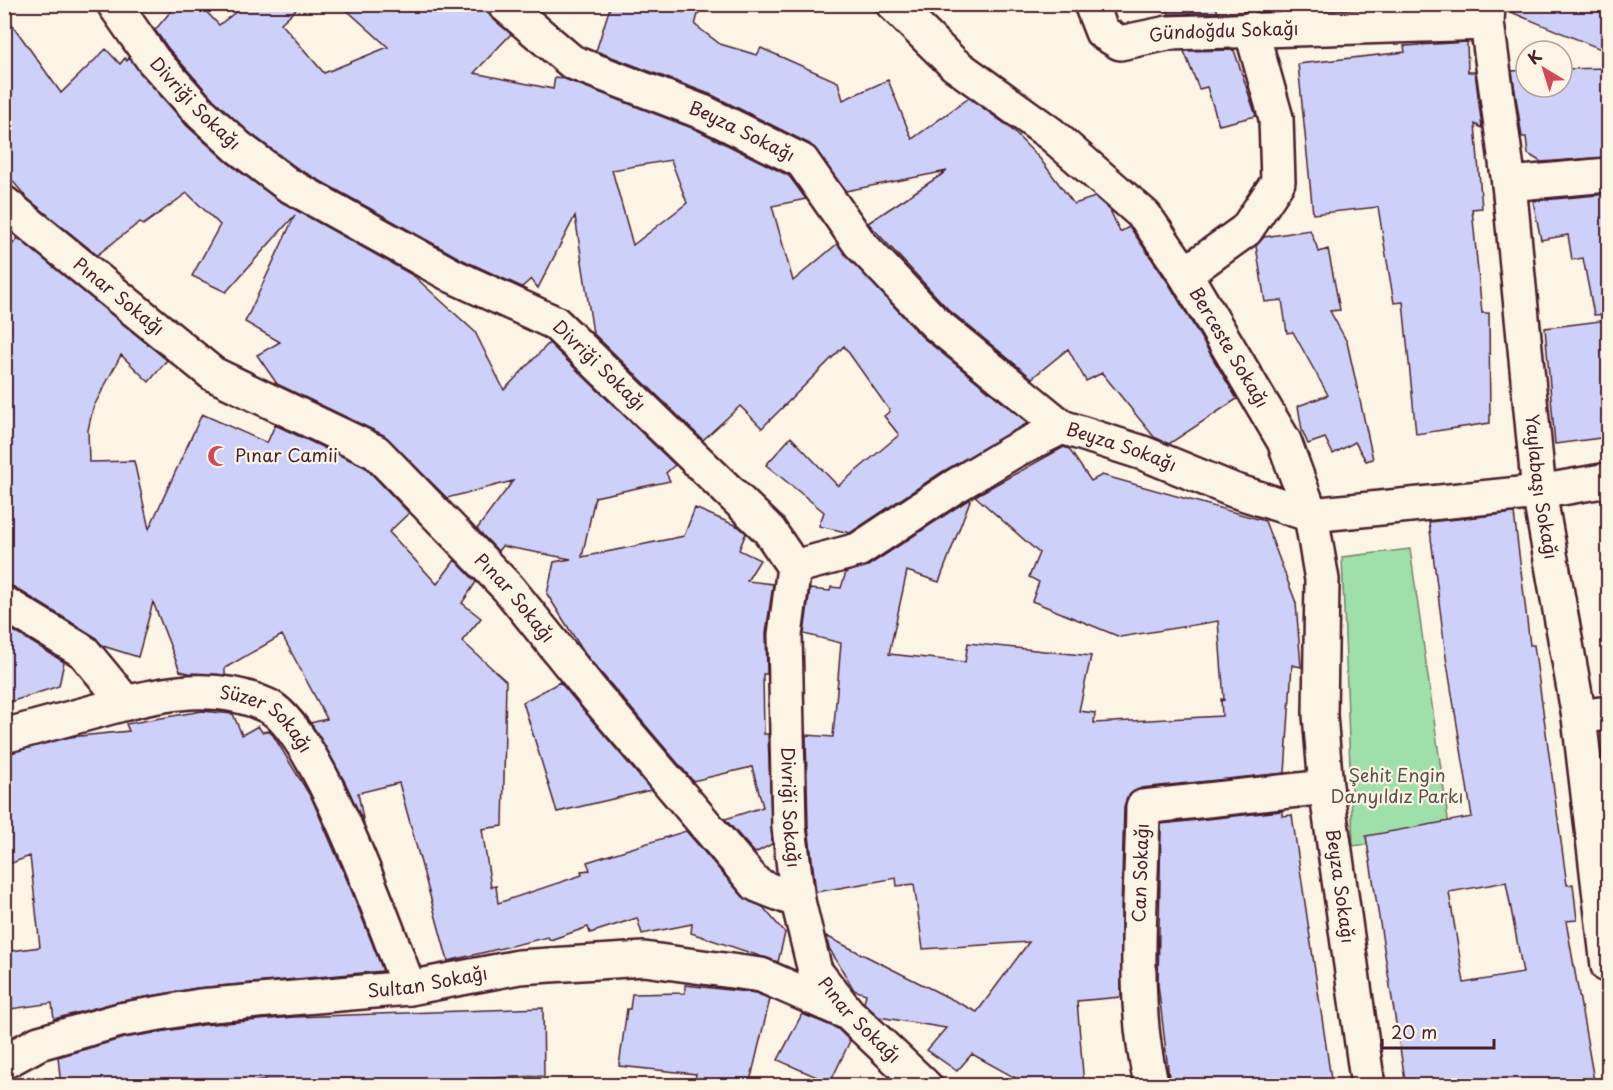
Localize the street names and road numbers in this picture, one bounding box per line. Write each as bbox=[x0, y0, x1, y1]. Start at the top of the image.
street label: Gündoğdu Sokağı bbox=[1146, 14, 1299, 49]
street label: Divriği Sokağı bbox=[144, 50, 248, 155]
street label: Beyza Sokağı bbox=[685, 93, 800, 168]
street label: Pınar Sokağı bbox=[68, 250, 171, 341]
street label: Berceste Sokağı bbox=[1184, 281, 1276, 412]
street label: Divriği Sokağı bbox=[547, 313, 653, 416]
street label: Yaylabaşı Sokağı bbox=[1519, 413, 1566, 561]
street label: Beyza Sokağı bbox=[1063, 414, 1181, 477]
street label: Pınar Sokağı bbox=[469, 546, 562, 648]
street label: Süzer Sokağı bbox=[218, 678, 320, 757]
street label: Divriği Sokağı bbox=[775, 747, 809, 869]
street label: Can Sokağı bbox=[1124, 823, 1155, 923]
street label: Beyza Sokağı bbox=[1320, 827, 1363, 945]
street label: Sultan Sokağı bbox=[366, 958, 490, 1004]
street label: Pınar Sokağı bbox=[812, 970, 908, 1068]

